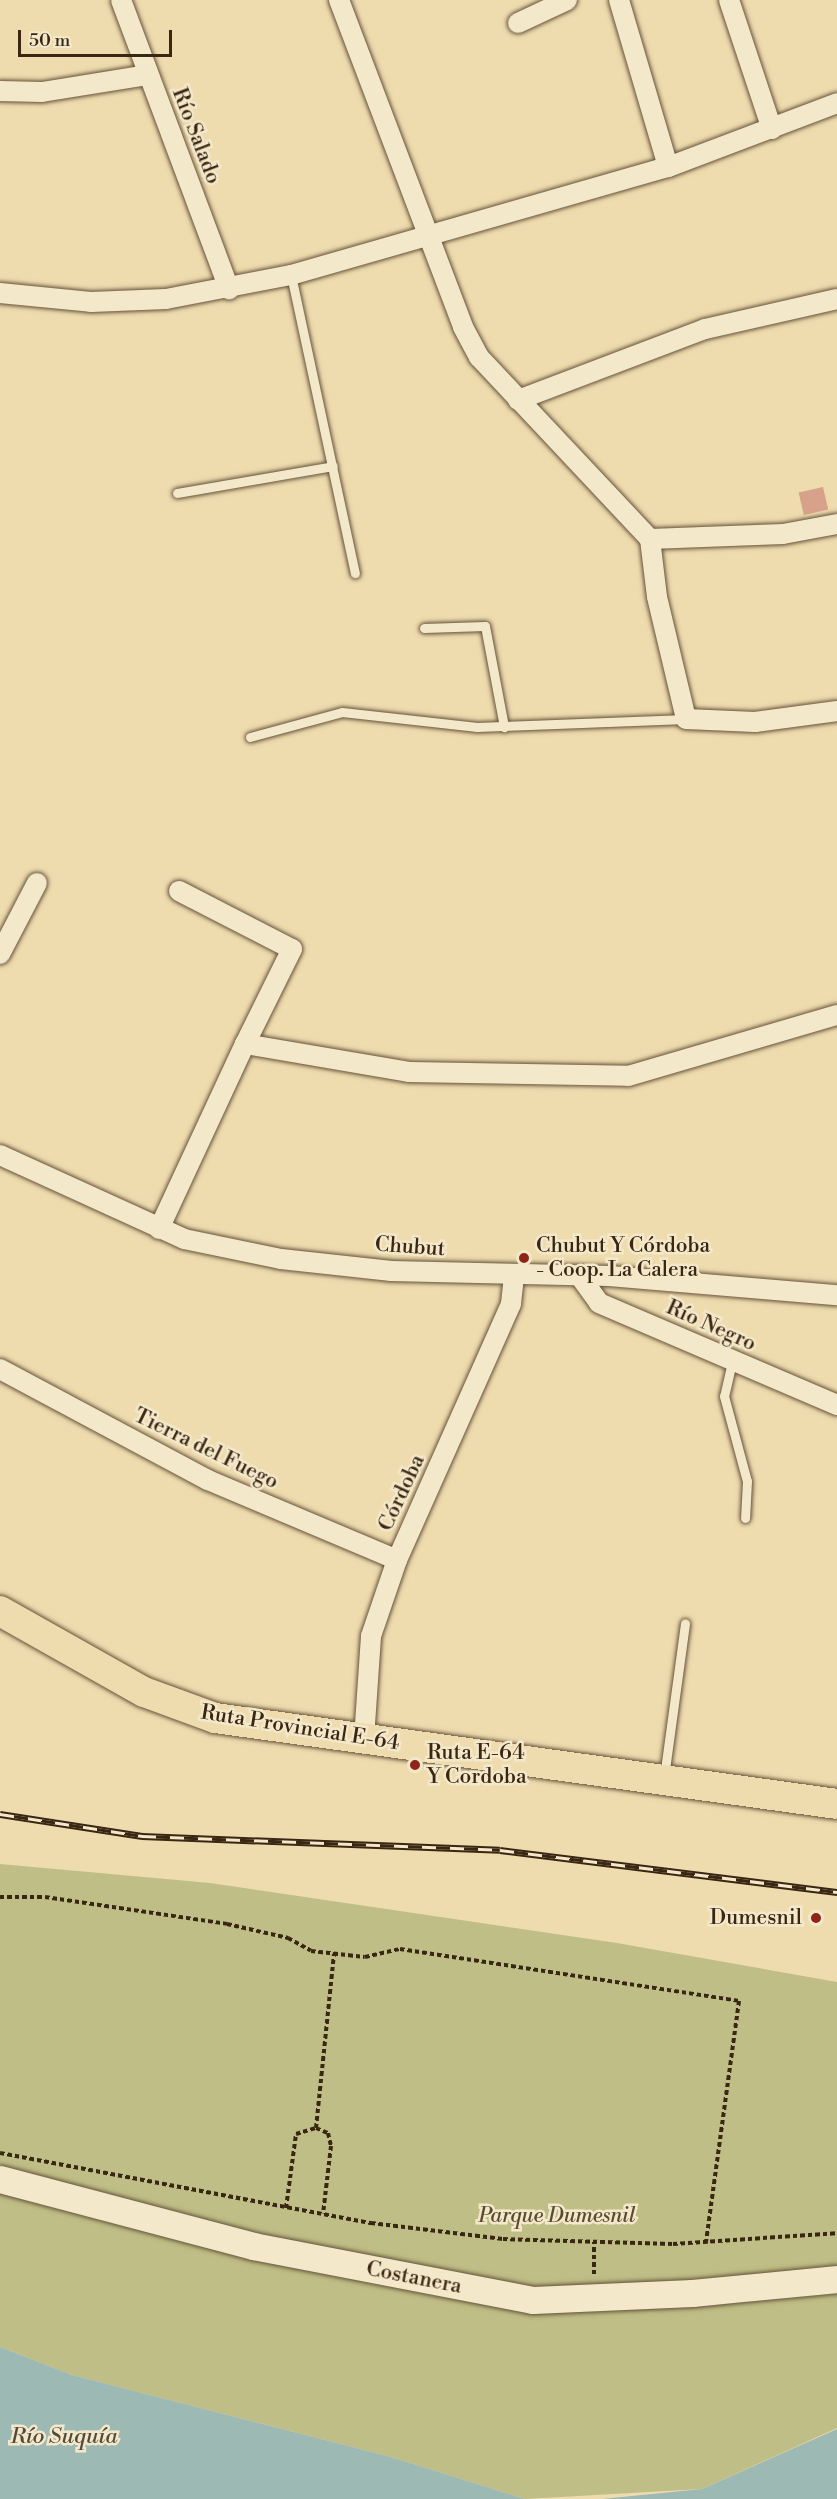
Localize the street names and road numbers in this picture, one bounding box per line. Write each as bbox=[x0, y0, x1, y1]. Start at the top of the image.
street label: Río Salado bbox=[166, 84, 226, 188]
street label: Chubut bbox=[374, 1232, 446, 1262]
street label: Río Negro bbox=[662, 1295, 760, 1357]
street label: Tierra del Fuego bbox=[130, 1403, 282, 1495]
street label: Córdoba bbox=[373, 1451, 431, 1535]
street label: Ruta Provincial E-64 bbox=[199, 1700, 401, 1756]
street label: Costanera bbox=[364, 2256, 464, 2300]

